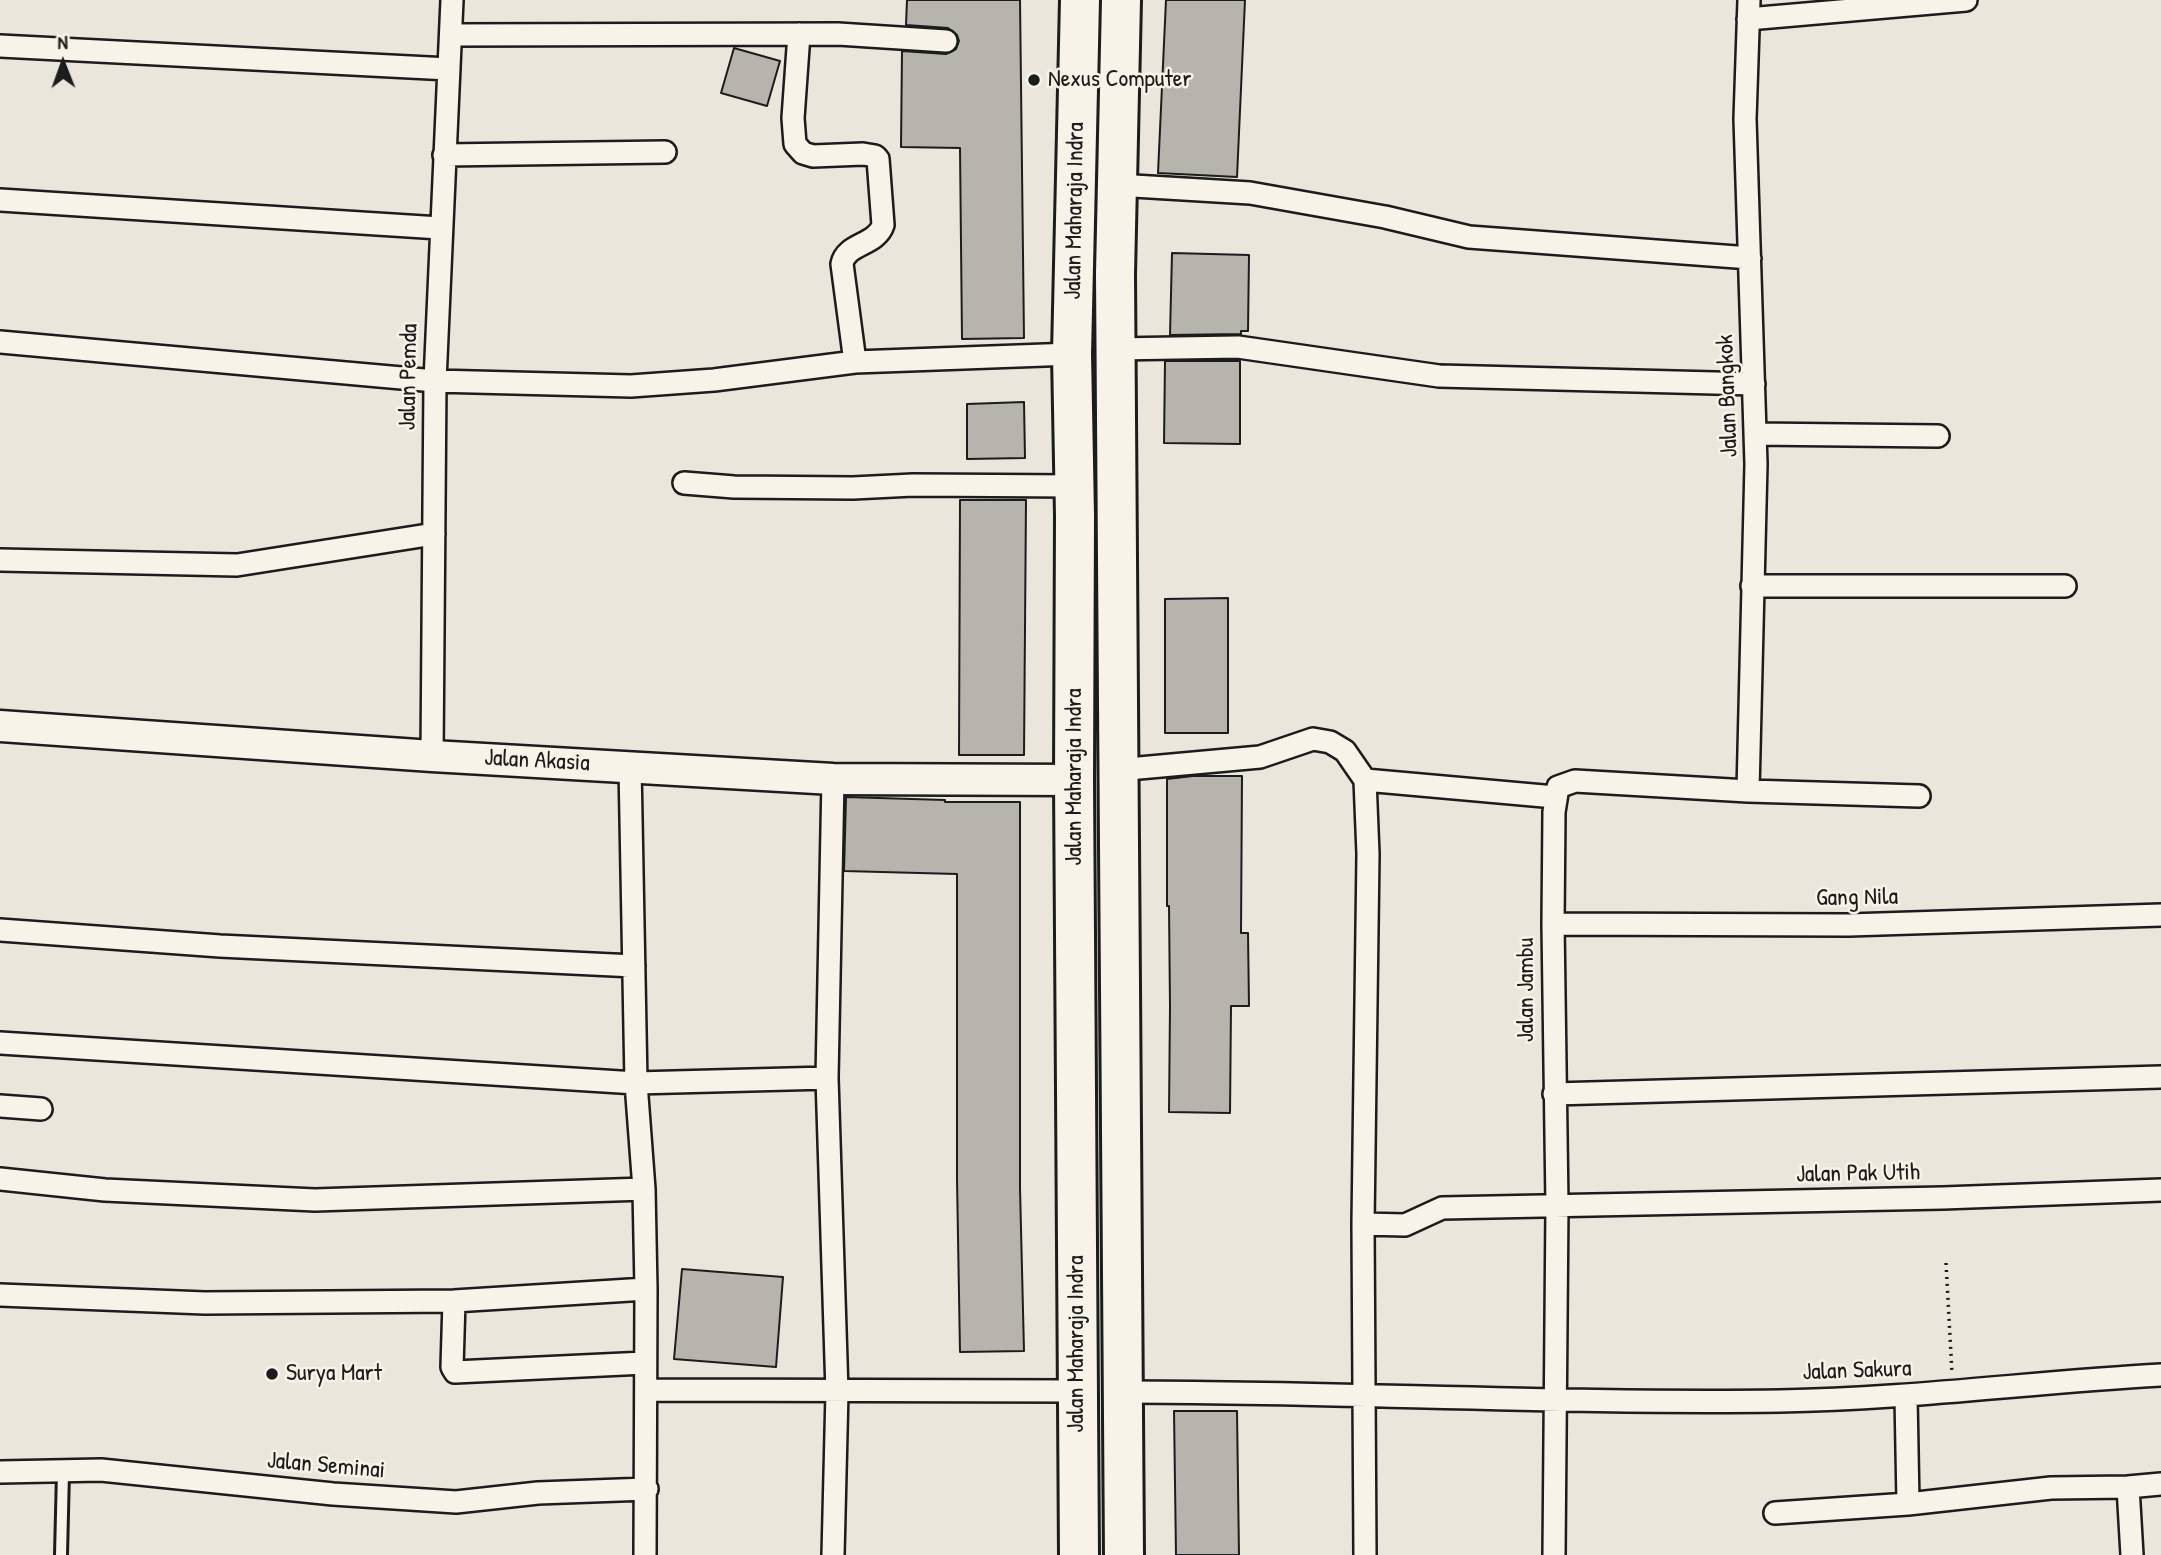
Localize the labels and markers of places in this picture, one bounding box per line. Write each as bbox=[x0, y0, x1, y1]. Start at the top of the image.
place label: Nexus Computer bbox=[1048, 66, 1191, 94]
marker: Nexus Computer bbox=[1026, 72, 1042, 88]
place label: Surya Mart bbox=[286, 1360, 382, 1388]
marker: Surya Mart bbox=[264, 1366, 280, 1382]

